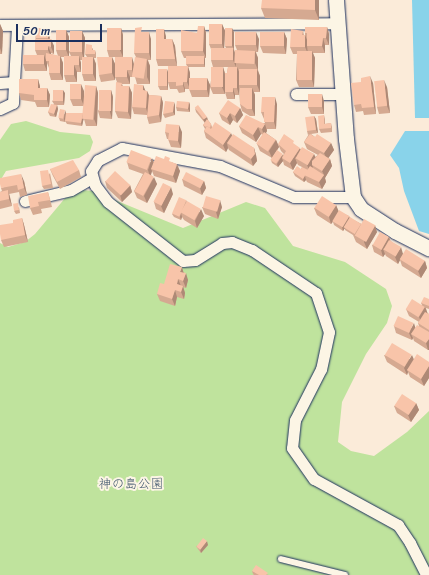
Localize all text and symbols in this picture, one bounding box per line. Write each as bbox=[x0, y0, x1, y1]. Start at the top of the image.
scale bar bbox=[18, 16, 104, 42]
text: 50 m bbox=[23, 20, 50, 42]
park label: 神の島公園 bbox=[99, 476, 163, 492]

